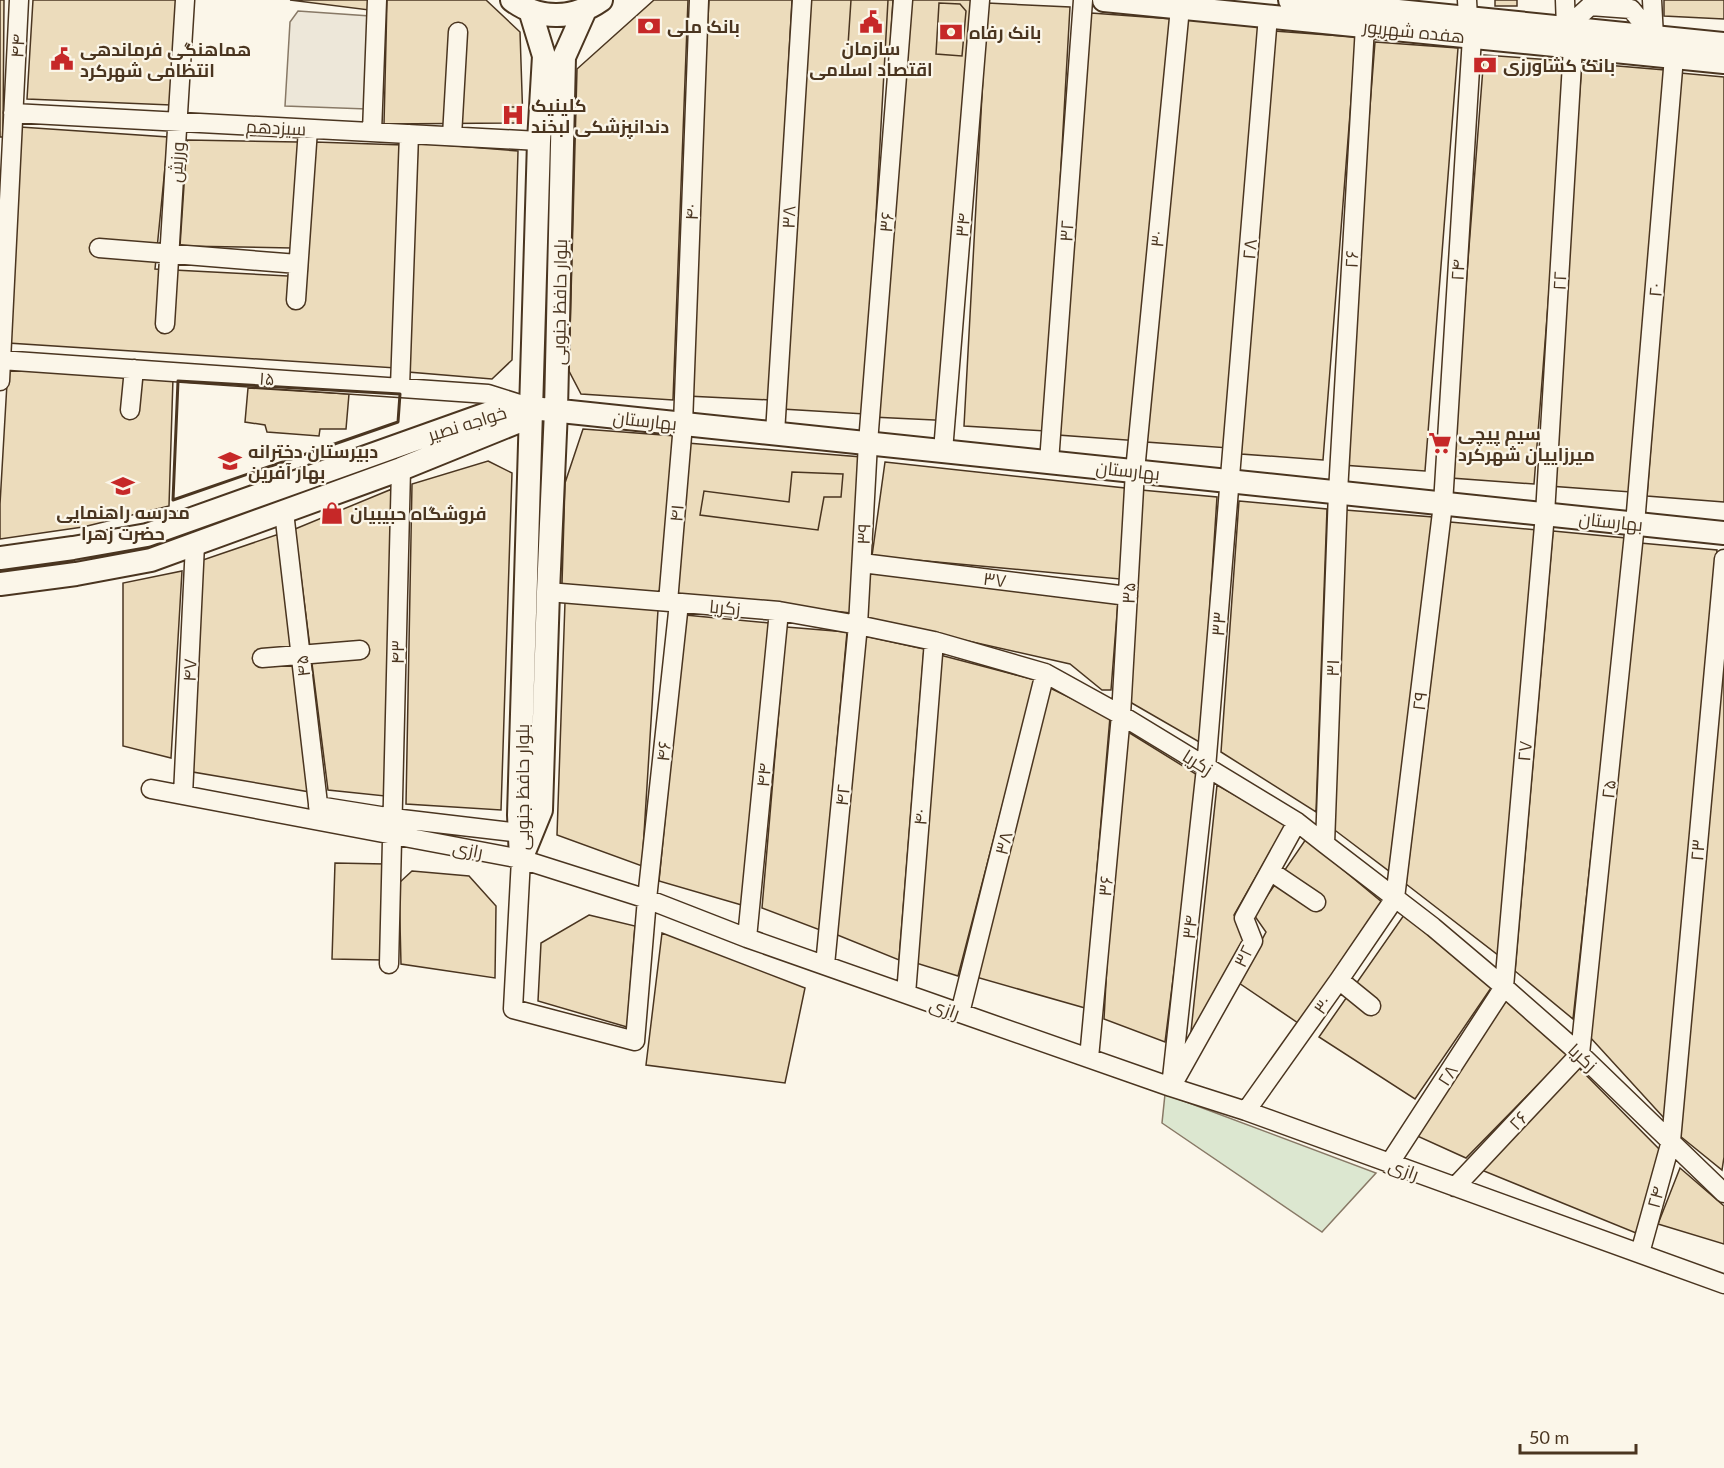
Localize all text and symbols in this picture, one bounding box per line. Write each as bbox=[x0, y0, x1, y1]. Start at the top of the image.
public building icon: سازمان اقتصاد اسلامی bbox=[858, 9, 884, 35]
bank icon: بانک ملی bbox=[636, 13, 662, 39]
place label: بانک ملی bbox=[667, 15, 740, 38]
street label: هفده شهریور bbox=[1361, 15, 1466, 48]
bank icon: بانک رفاه bbox=[938, 19, 964, 45]
place label: بانک رفاه bbox=[969, 21, 1041, 43]
street label: ۴۴ bbox=[5, 33, 29, 59]
place label: سازمان اقتصاد اسلامی bbox=[809, 37, 933, 81]
place label: هماهنگی فرماندهی انتظامی شهرکرد bbox=[80, 38, 251, 82]
public building icon: هماهنگی فرماندهی انتظامی شهرکرد bbox=[49, 46, 75, 72]
bank icon: بانک کشاورزی bbox=[1472, 52, 1498, 78]
place label: بانک کشاورزی bbox=[1503, 54, 1615, 77]
place label: کلینیک دندانپزشکی لبخند bbox=[531, 94, 669, 139]
hospital icon: کلینیک دندانپزشکی لبخند bbox=[500, 102, 526, 128]
street label: سیزدهم bbox=[245, 114, 307, 142]
street label: ورزش bbox=[164, 141, 189, 183]
street label: ۴۰ bbox=[680, 203, 702, 221]
street label: ۳۸ bbox=[776, 205, 800, 229]
street label: ۳۶ bbox=[874, 211, 898, 233]
street label: ۳۴ bbox=[950, 212, 974, 238]
street label: ۳۲ bbox=[1054, 219, 1078, 243]
street label: ۳۰ bbox=[1145, 230, 1169, 248]
street label: ۲۸ bbox=[1237, 238, 1261, 260]
street label: بلوار حافظ جنوبی bbox=[547, 239, 572, 365]
street label: ۲۶ bbox=[1340, 249, 1362, 269]
street label: ۲۴ bbox=[1445, 259, 1469, 281]
street label: ۲۲ bbox=[1548, 271, 1570, 291]
street label: ۲۰ bbox=[1643, 282, 1667, 298]
street label: ۱۵ bbox=[259, 366, 275, 390]
street label: خواجه نصیر bbox=[424, 401, 509, 447]
street label: بهارستان bbox=[612, 406, 678, 435]
place label: سیم پیچی میرزاییان شهرکرد bbox=[1458, 422, 1595, 466]
supermarket icon: سیم پیچی میرزاییان شهرکرد bbox=[1427, 430, 1453, 456]
place label: دبیرستان دخترانه بهار آفرین bbox=[248, 440, 378, 484]
school or university icon: دبیرستان دخترانه بهار آفرین bbox=[217, 448, 243, 474]
street label: بهارستان bbox=[1095, 456, 1161, 485]
school or university icon: مدرسه راهنمایی حضرت زهرا bbox=[110, 473, 136, 499]
shop icon: فروشگاه حبیبیان bbox=[319, 500, 345, 526]
place label: مدرسه راهنمایی حضرت زهرا bbox=[56, 501, 190, 545]
place label: فروشگاه حبیبیان bbox=[350, 502, 487, 525]
street label: ۴۱ bbox=[664, 503, 688, 523]
street label: بهارستان bbox=[1578, 507, 1644, 536]
street label: ۳۹ bbox=[851, 523, 875, 545]
street label: ۳۷ bbox=[982, 567, 1008, 591]
street label: ۳۵ bbox=[1116, 581, 1140, 605]
street label: زکریا bbox=[708, 595, 742, 620]
street label: ۳۳ bbox=[1206, 611, 1230, 637]
street label: ۴۳ bbox=[386, 640, 408, 664]
street label: ۴۵ bbox=[290, 654, 314, 678]
street label: ۴۷ bbox=[177, 658, 201, 682]
street label: ۳۱ bbox=[1321, 659, 1343, 677]
street label: ۲۹ bbox=[1407, 690, 1431, 712]
street label: بلوار حافظ جنوبی bbox=[511, 724, 534, 850]
street label: ۴۶ bbox=[651, 740, 675, 762]
street label: ۲۷ bbox=[1512, 740, 1536, 762]
street label: زکریا bbox=[1178, 744, 1217, 781]
street label: ۴۴ bbox=[751, 762, 775, 788]
street label: ۲۵ bbox=[1596, 778, 1620, 800]
street label: ۴۲ bbox=[830, 783, 854, 807]
street label: ۴۰ bbox=[908, 808, 932, 826]
street label: ۳۸ bbox=[989, 829, 1017, 857]
street label: رازی bbox=[451, 835, 485, 864]
street label: ۲۳ bbox=[1685, 838, 1709, 862]
street label: ۳۶ bbox=[1093, 875, 1117, 897]
street label: ۳۴ bbox=[1177, 914, 1201, 940]
street label: ۳۲ bbox=[1228, 941, 1258, 971]
street label: رازی bbox=[927, 992, 963, 1024]
street label: ۳۰ bbox=[1308, 992, 1336, 1018]
street label: زکریا bbox=[1563, 1038, 1602, 1077]
street label: ۲۸ bbox=[1432, 1060, 1462, 1090]
street label: ۲۶ bbox=[1504, 1106, 1532, 1134]
street label: رازی bbox=[1386, 1153, 1422, 1185]
street label: ۲۴ bbox=[1642, 1184, 1668, 1210]
scale bar bbox=[1520, 1417, 1636, 1455]
text: 50 m bbox=[1529, 1426, 1569, 1448]

